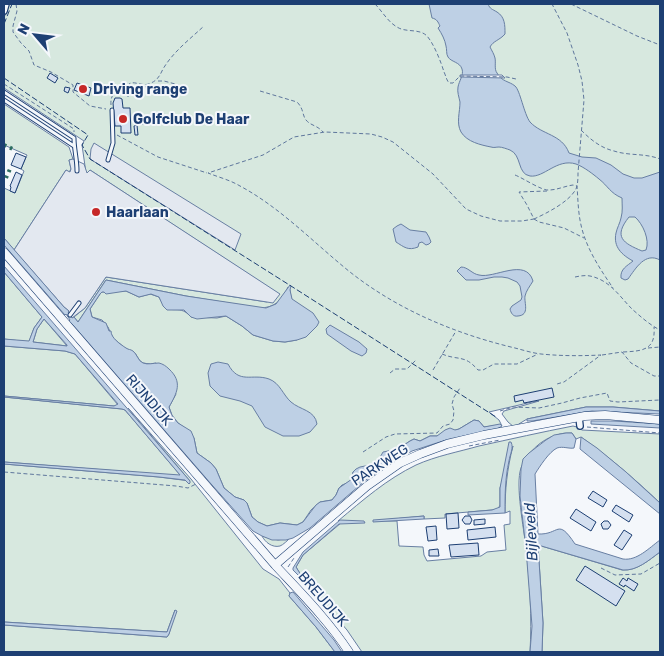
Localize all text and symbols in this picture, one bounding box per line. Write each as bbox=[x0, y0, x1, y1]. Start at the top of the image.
north arrow bbox=[10, 10, 60, 60]
text: N bbox=[14, 21, 34, 38]
place label: Driving range bbox=[93, 81, 187, 98]
marker: Driving range bbox=[77, 83, 89, 95]
place label: Golfclub De Haar bbox=[133, 111, 250, 128]
marker: Golfclub De Haar bbox=[117, 113, 129, 125]
place label: Haarlaan bbox=[106, 204, 169, 221]
marker: Haarlaan bbox=[90, 206, 102, 218]
street label: RIJNDIJK bbox=[122, 371, 176, 430]
street label: PARKWEG bbox=[348, 440, 412, 490]
water label: Bijleveld bbox=[520, 501, 542, 562]
street label: BREUDIJK bbox=[294, 568, 352, 631]

